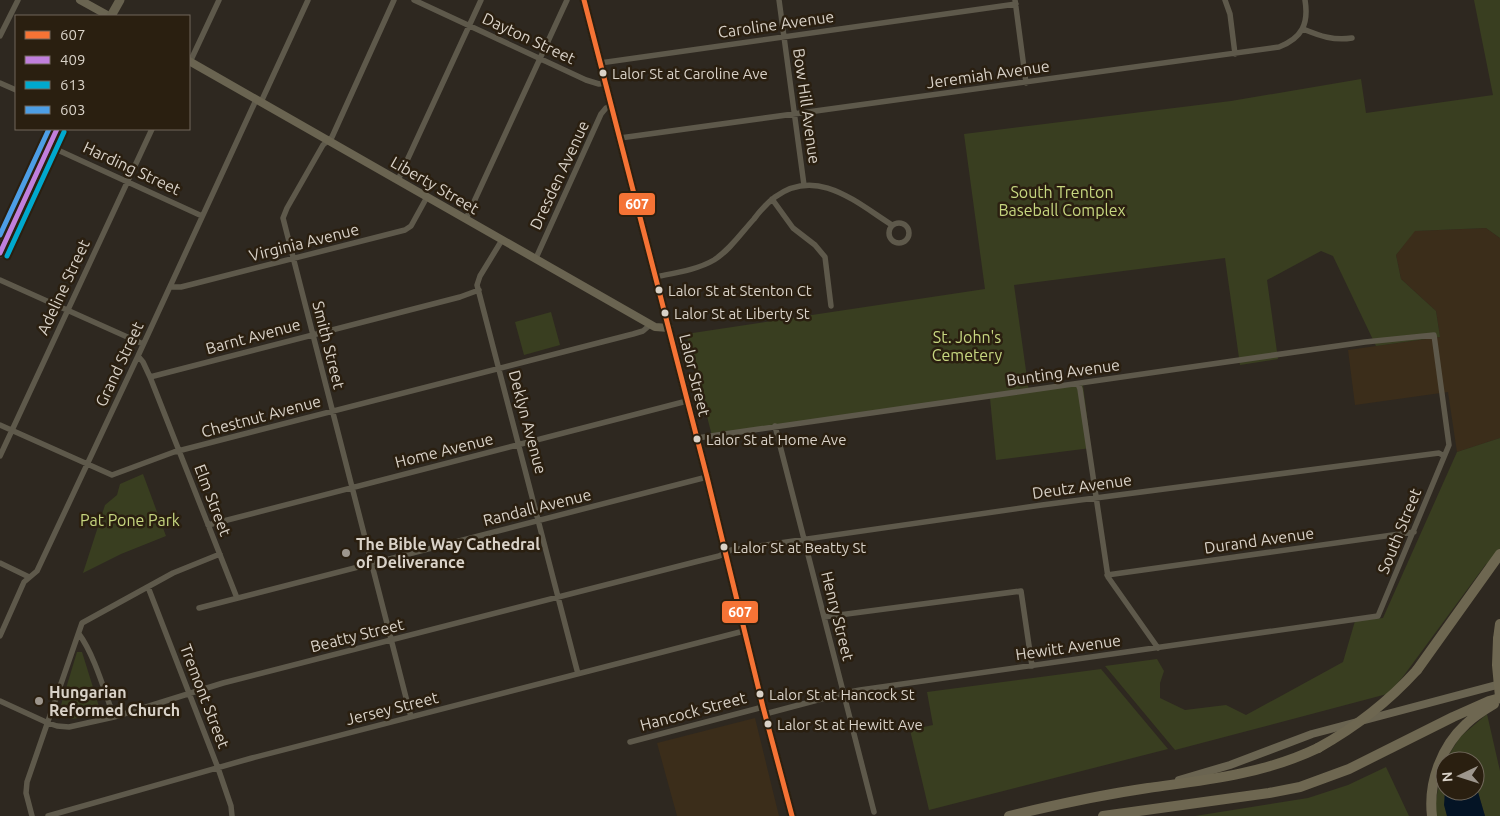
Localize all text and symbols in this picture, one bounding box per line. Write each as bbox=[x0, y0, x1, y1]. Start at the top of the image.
street label: Caroline Avenue bbox=[717, 7, 835, 41]
street label: Dayton Street bbox=[480, 9, 579, 68]
legend bbox=[15, 15, 190, 130]
text: 607 bbox=[60, 26, 85, 43]
street label: Bow Hill Avenue bbox=[790, 47, 824, 165]
text: 409 bbox=[60, 51, 85, 68]
street label: Jeremiah Avenue bbox=[925, 56, 1051, 92]
place label: Lalor St at Caroline Ave bbox=[612, 65, 768, 82]
marker: Lalor St at Caroline Ave bbox=[598, 68, 608, 78]
text: 613 bbox=[60, 76, 85, 93]
text: 603 bbox=[60, 101, 85, 118]
street label: Dresden Avenue bbox=[526, 118, 592, 232]
street label: Harding Street bbox=[80, 138, 184, 199]
street label: Liberty Street bbox=[388, 153, 483, 218]
park label: South Trenton Baseball Complex bbox=[998, 183, 1126, 219]
line badge: 607 bbox=[618, 192, 656, 216]
text: 607 bbox=[625, 196, 649, 212]
street label: Virginia Avenue bbox=[247, 220, 361, 264]
street label: Adeline Street bbox=[33, 236, 93, 337]
place label: Lalor St at Stenton Ct bbox=[668, 282, 812, 299]
marker: Lalor St at Stenton Ct bbox=[654, 285, 664, 295]
street label: Smith Street bbox=[309, 299, 349, 391]
place label: Lalor St at Liberty St bbox=[674, 305, 810, 322]
marker: Lalor St at Liberty St bbox=[660, 308, 670, 318]
street label: Barnt Avenue bbox=[204, 315, 302, 357]
street label: Grand Street bbox=[91, 318, 147, 409]
park label: St. John's Cemetery bbox=[932, 328, 1003, 364]
street label: Lalor Street bbox=[676, 332, 714, 419]
street label: Bunting Avenue bbox=[1005, 355, 1121, 389]
street label: Deklyn Avenue bbox=[505, 368, 551, 476]
street label: Chestnut Avenue bbox=[199, 391, 323, 441]
street label: Home Avenue bbox=[393, 429, 495, 471]
place label: Lalor St at Home Ave bbox=[706, 431, 846, 448]
marker: Lalor St at Home Ave bbox=[692, 434, 702, 444]
street label: Elm Street bbox=[191, 462, 235, 539]
street label: Deutz Avenue bbox=[1031, 470, 1133, 502]
street label: Randall Avenue bbox=[481, 485, 593, 529]
street label: South Street bbox=[1374, 485, 1425, 576]
park label: Pat Pone Park bbox=[80, 511, 180, 529]
street label: Durand Avenue bbox=[1203, 523, 1315, 557]
place label: The Bible Way Cathedral of Deliverance bbox=[356, 535, 540, 571]
place label: Lalor St at Beatty St bbox=[733, 539, 866, 556]
marker: Lalor St at Beatty St bbox=[719, 542, 729, 552]
marker: The Bible Way Cathedral of Deliverance bbox=[340, 547, 352, 559]
street label: Henry Street bbox=[818, 569, 858, 663]
line badge: 607 bbox=[721, 600, 759, 624]
text: 607 bbox=[728, 604, 752, 620]
street label: Beatty Street bbox=[308, 615, 406, 655]
street label: Hewitt Avenue bbox=[1014, 631, 1122, 663]
street label: Tremont Street bbox=[177, 641, 233, 751]
place label: Hungarian Reformed Church bbox=[49, 683, 180, 719]
place label: Lalor St at Hancock St bbox=[769, 686, 915, 703]
street label: Jersey Street bbox=[344, 688, 441, 728]
street label: Hancock Street bbox=[638, 688, 749, 734]
marker: Lalor St at Hancock St bbox=[755, 689, 765, 699]
marker: Hungarian Reformed Church bbox=[33, 695, 45, 707]
place label: Lalor St at Hewitt Ave bbox=[777, 716, 923, 733]
marker: Lalor St at Hewitt Ave bbox=[763, 719, 773, 729]
north arrow bbox=[1435, 751, 1485, 801]
text: N bbox=[1439, 771, 1455, 783]

